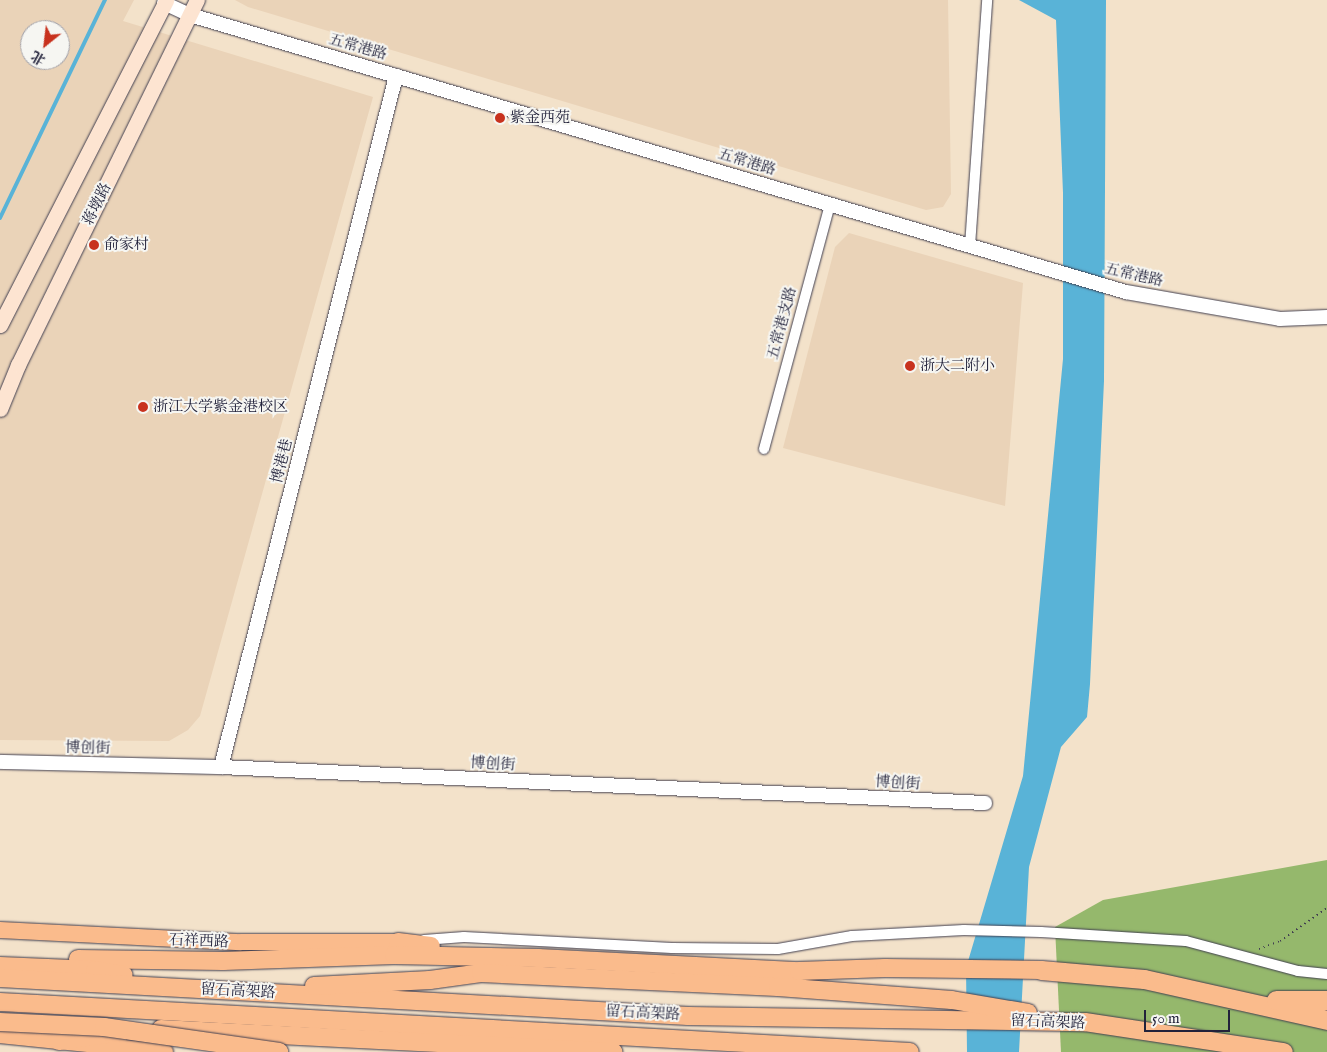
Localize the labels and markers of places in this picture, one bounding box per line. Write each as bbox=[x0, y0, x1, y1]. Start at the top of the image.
place label: 紫金西苑 bbox=[510, 109, 570, 127]
marker: 紫金西苑 bbox=[494, 112, 506, 124]
place label: 俞家村 bbox=[104, 236, 149, 254]
marker: 俞家村 bbox=[88, 239, 100, 251]
place label: 浙大二附小 bbox=[920, 357, 995, 375]
marker: 浙大二附小 bbox=[904, 360, 916, 372]
place label: 浙江大学紫金港校区 bbox=[153, 398, 288, 416]
marker: 浙江大学紫金港校区 bbox=[137, 401, 149, 413]

